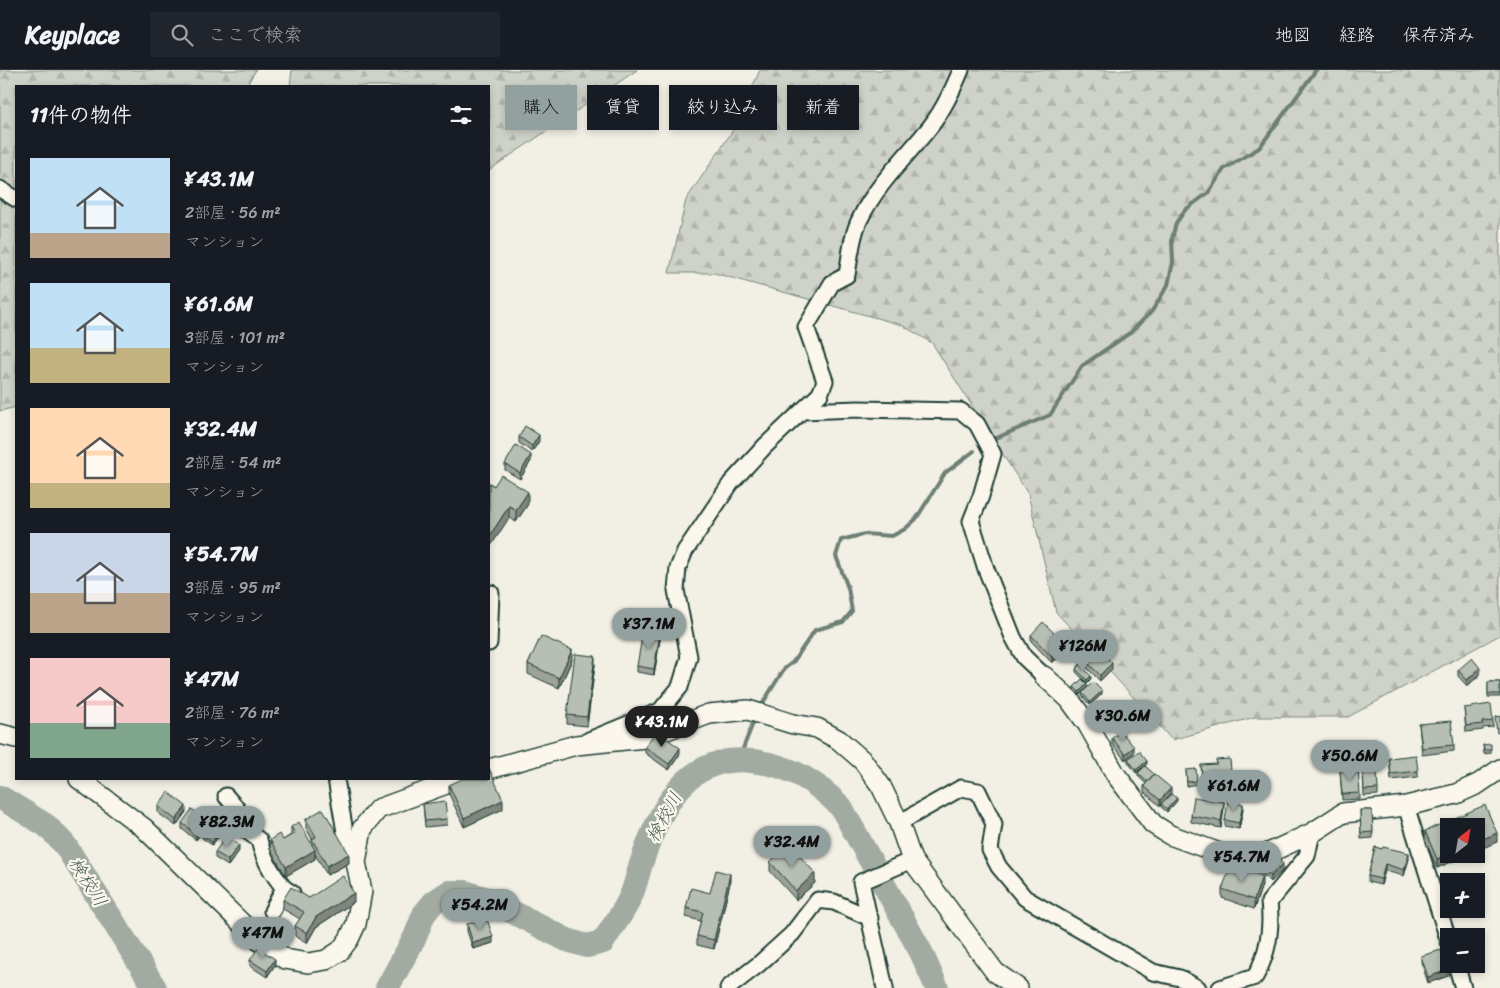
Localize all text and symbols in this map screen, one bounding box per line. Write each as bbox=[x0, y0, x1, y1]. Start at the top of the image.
search box bbox=[150, 12, 500, 57]
text: Keyplace bbox=[25, 14, 120, 56]
text: ここで検索 bbox=[208, 18, 303, 51]
text: 地図 bbox=[1275, 19, 1311, 51]
text: 経路 bbox=[1339, 19, 1375, 51]
text: 保存済み bbox=[1403, 19, 1475, 51]
icon: search bbox=[168, 21, 196, 49]
chip: 購入 bbox=[505, 85, 577, 130]
chip: 賃貸 bbox=[587, 85, 659, 130]
chip: 絞り込み bbox=[669, 85, 777, 130]
chip: 新着 bbox=[787, 85, 859, 130]
text: 11件の物件 bbox=[30, 96, 132, 134]
icon: filters bbox=[447, 101, 475, 129]
text: ¥43.1M bbox=[185, 160, 254, 198]
icon: home bbox=[70, 178, 130, 238]
text: 2部屋 · 56 m² bbox=[185, 198, 280, 227]
text: マンション bbox=[185, 227, 264, 256]
text: ¥61.6M bbox=[185, 285, 253, 323]
icon: home bbox=[70, 303, 130, 363]
text: 3部屋 · 101 m² bbox=[185, 323, 285, 352]
text: マンション bbox=[185, 352, 264, 381]
text: ¥32.4M bbox=[185, 410, 257, 448]
icon: home bbox=[70, 428, 130, 488]
text: 2部屋 · 54 m² bbox=[185, 448, 281, 477]
text: マンション bbox=[185, 477, 264, 506]
text: ¥54.7M bbox=[185, 535, 258, 573]
icon: home bbox=[70, 553, 130, 613]
text: 3部屋 · 95 m² bbox=[185, 573, 281, 602]
text: マンション bbox=[185, 602, 264, 631]
pin: ¥37.1M bbox=[608, 608, 690, 650]
text: ¥37.1M bbox=[623, 609, 675, 638]
pin: ¥126M bbox=[1048, 630, 1118, 672]
text: ¥126M bbox=[1059, 631, 1107, 660]
text: ¥47M bbox=[185, 660, 239, 698]
icon: home bbox=[70, 678, 130, 738]
text: 2部屋 · 76 m² bbox=[185, 698, 280, 727]
pin: ¥30.6M bbox=[1082, 700, 1164, 742]
text: ¥30.6M bbox=[1096, 701, 1150, 730]
pin: ¥43.1M bbox=[621, 706, 703, 748]
text: ¥43.1M bbox=[636, 707, 688, 736]
text: マンション bbox=[185, 727, 264, 756]
pin: ¥50.6M bbox=[1309, 740, 1391, 782]
text: ¥50.6M bbox=[1322, 741, 1378, 770]
pin: ¥61.6M bbox=[1193, 770, 1275, 812]
text: ¥61.6M bbox=[1208, 771, 1260, 800]
water label: 検校川 bbox=[637, 786, 691, 848]
pin: ¥82.3M bbox=[186, 806, 268, 848]
text: ¥82.3M bbox=[200, 807, 254, 836]
north arrow bbox=[1440, 818, 1485, 862]
map controls bbox=[1440, 818, 1485, 973]
pin: ¥32.4M bbox=[751, 826, 833, 868]
text: ¥32.4M bbox=[765, 827, 819, 856]
pin: ¥54.7M bbox=[1201, 840, 1283, 883]
text: ¥54.7M bbox=[1214, 842, 1270, 871]
water label: 検校川 bbox=[60, 851, 116, 913]
button: + bbox=[1440, 873, 1485, 918]
pin: ¥54.2M bbox=[439, 888, 521, 931]
text: ¥54.2M bbox=[452, 890, 508, 919]
pin: ¥47M bbox=[233, 916, 293, 959]
text: ¥47M bbox=[242, 918, 284, 947]
button: − bbox=[1440, 928, 1485, 973]

